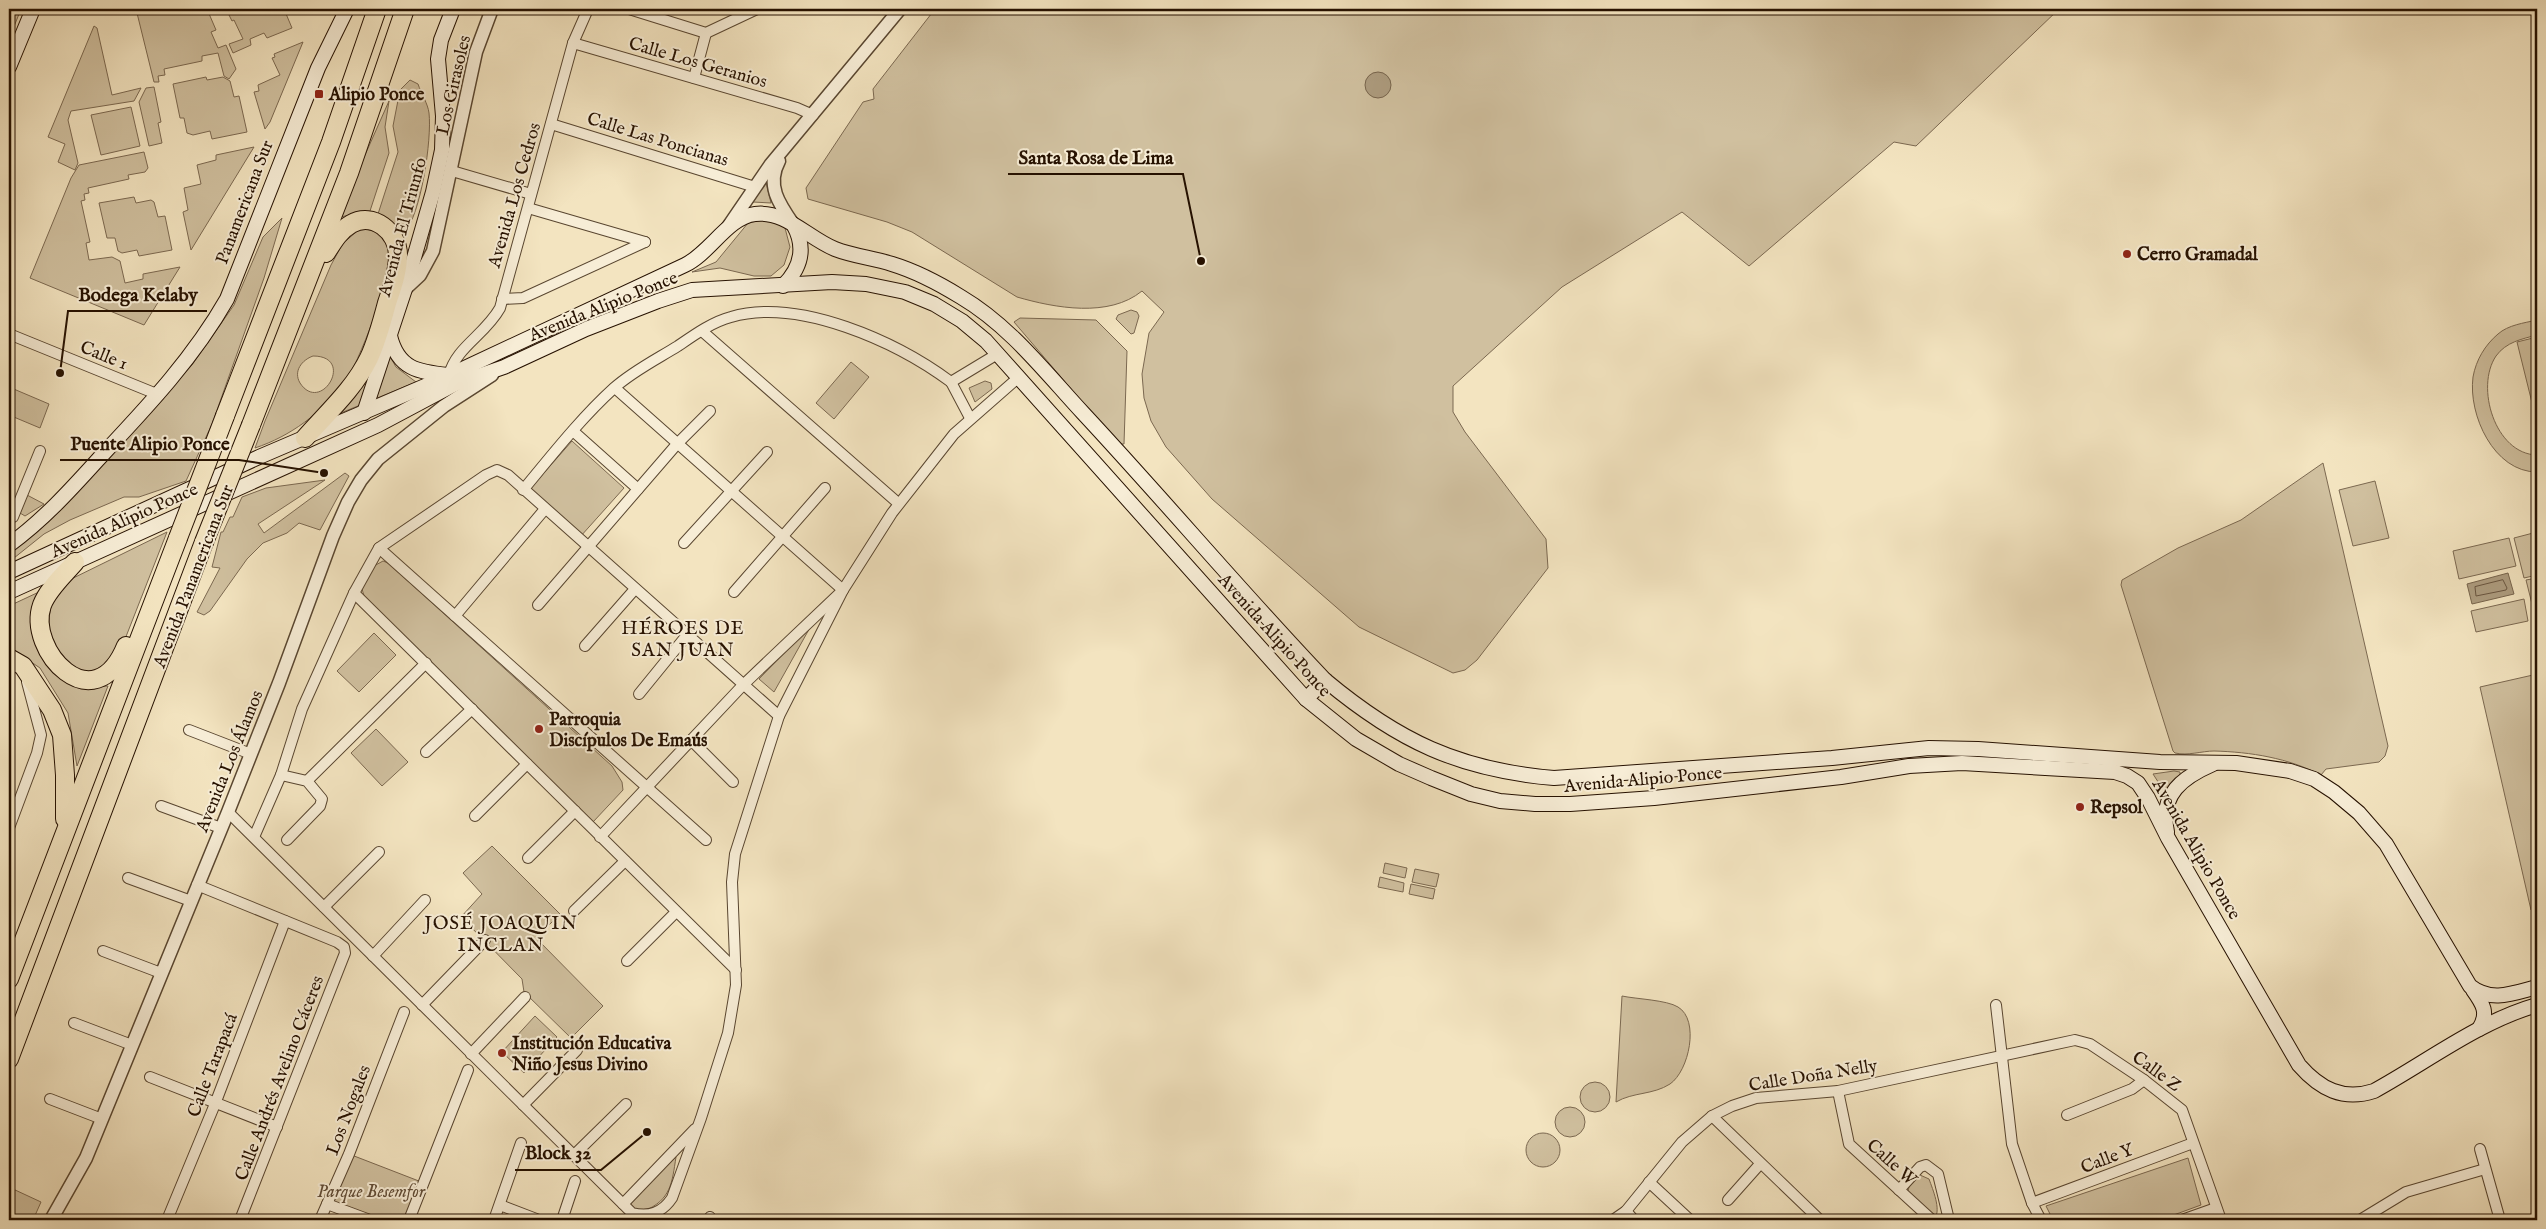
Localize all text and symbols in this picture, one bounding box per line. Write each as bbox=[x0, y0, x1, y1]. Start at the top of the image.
street label: Los Girasoles bbox=[432, 33, 477, 138]
street label: Calle Los Geranios bbox=[626, 33, 769, 94]
place label: Alipio Ponce bbox=[328, 84, 425, 107]
marker: Alipio Ponce bbox=[313, 88, 325, 100]
street label: Calle Las Poncianas bbox=[584, 108, 731, 173]
street label: Avenida Los Cedros bbox=[483, 120, 547, 272]
street label: Panamericana Sur bbox=[211, 137, 280, 268]
callout: Santa Rosa de Lima bbox=[1008, 140, 1183, 174]
text: Santa Rosa de Lima bbox=[1018, 147, 1174, 171]
street label: Avenida El Triunfo bbox=[374, 155, 433, 300]
place label: Cerro Gramadal bbox=[2137, 244, 2259, 267]
marker: Cerro Gramadal bbox=[2121, 248, 2133, 260]
street label: Avenida Alipio Ponce bbox=[525, 267, 681, 348]
callout: Bodega Kelaby bbox=[68, 277, 207, 311]
text: Bodega Kelaby bbox=[78, 284, 198, 308]
street label: Calle 1 bbox=[76, 336, 131, 376]
callout: Puente Alipio Ponce bbox=[60, 426, 239, 460]
text: Puente Alipio Ponce bbox=[70, 433, 230, 457]
street label: Avenida Alipio Ponce bbox=[47, 479, 202, 565]
street label: Avenida Panamericana Sur bbox=[148, 481, 240, 672]
street label: Avenida Alipio Ponce bbox=[1212, 569, 1336, 703]
district label: HÉROES DE SAN JUAN bbox=[621, 616, 745, 663]
street label: Avenida Los Álamos bbox=[189, 686, 269, 837]
place label: Parroquia Discípulos De Emaús bbox=[549, 709, 708, 753]
marker: Parroquia Discípulos De Emaús bbox=[533, 723, 545, 735]
street label: Avenida Alipio Ponce bbox=[1562, 762, 1723, 799]
street label: Avenida Alipio Ponce bbox=[2146, 774, 2245, 924]
place label: Repsol bbox=[2090, 797, 2144, 820]
marker: Repsol bbox=[2074, 801, 2086, 813]
district label: JOSÉ JOAQUIN INCLAN bbox=[422, 911, 578, 958]
street label: Calle Andrés Avelino Cáceres bbox=[231, 973, 330, 1184]
street label: Calle Tarapacá bbox=[183, 1010, 244, 1121]
place label: Institución Educativa Niño Jesus Divino bbox=[511, 1033, 672, 1077]
marker: Institución Educativa Niño Jesus Divino bbox=[496, 1047, 508, 1059]
street label: Calle Z bbox=[2127, 1047, 2186, 1098]
street label: Calle Doña Nelly bbox=[1747, 1055, 1879, 1098]
street label: Los Nogales bbox=[322, 1062, 377, 1159]
street label: Calle W bbox=[1861, 1135, 1922, 1192]
callout: Block 32 bbox=[515, 1136, 601, 1170]
street label: Calle Y bbox=[2078, 1139, 2138, 1180]
text: Block 32 bbox=[525, 1142, 591, 1166]
park label: Parque Besemfor bbox=[317, 1181, 426, 1204]

